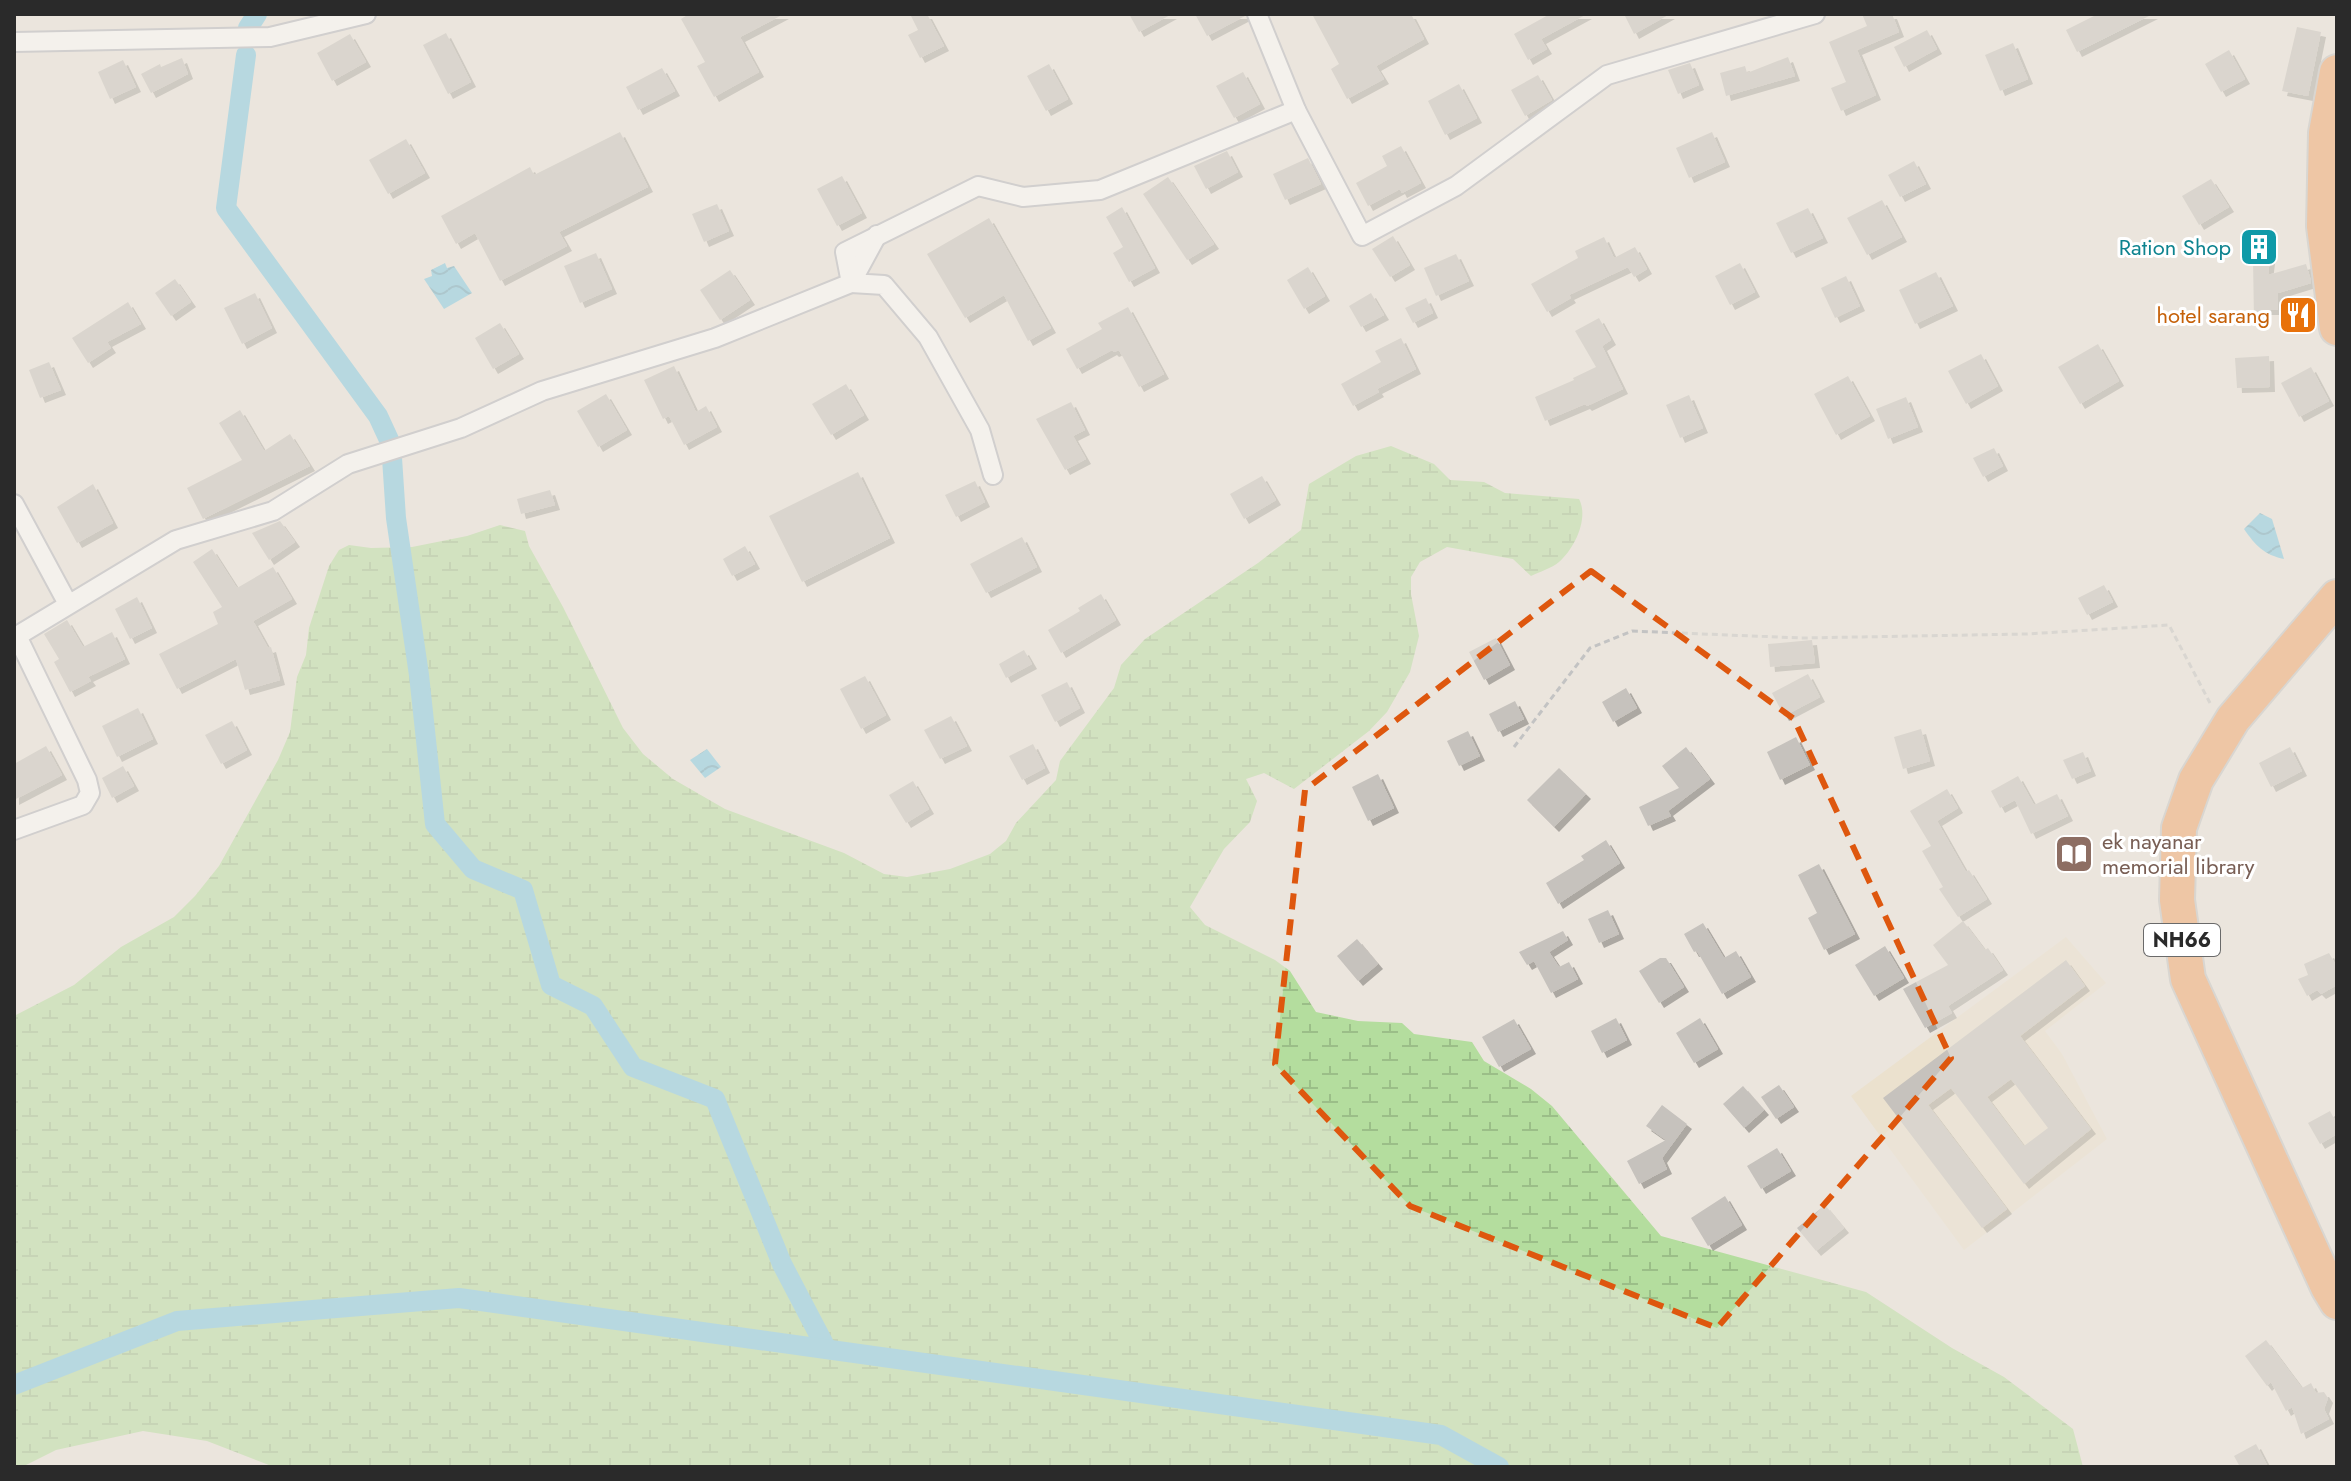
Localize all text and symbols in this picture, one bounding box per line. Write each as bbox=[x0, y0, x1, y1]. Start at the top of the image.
building icon: Ration Shop bbox=[2238, 226, 2280, 268]
place label: Ration Shop bbox=[2119, 231, 2231, 263]
restaurant icon: hotel sarang bbox=[2277, 294, 2319, 336]
place label: hotel sarang bbox=[2157, 299, 2270, 331]
place label: ek nayanar memorial library bbox=[2102, 825, 2255, 882]
library icon: ek nayanar memorial library bbox=[2053, 833, 2095, 875]
road number: NH66 bbox=[2144, 924, 2220, 956]

